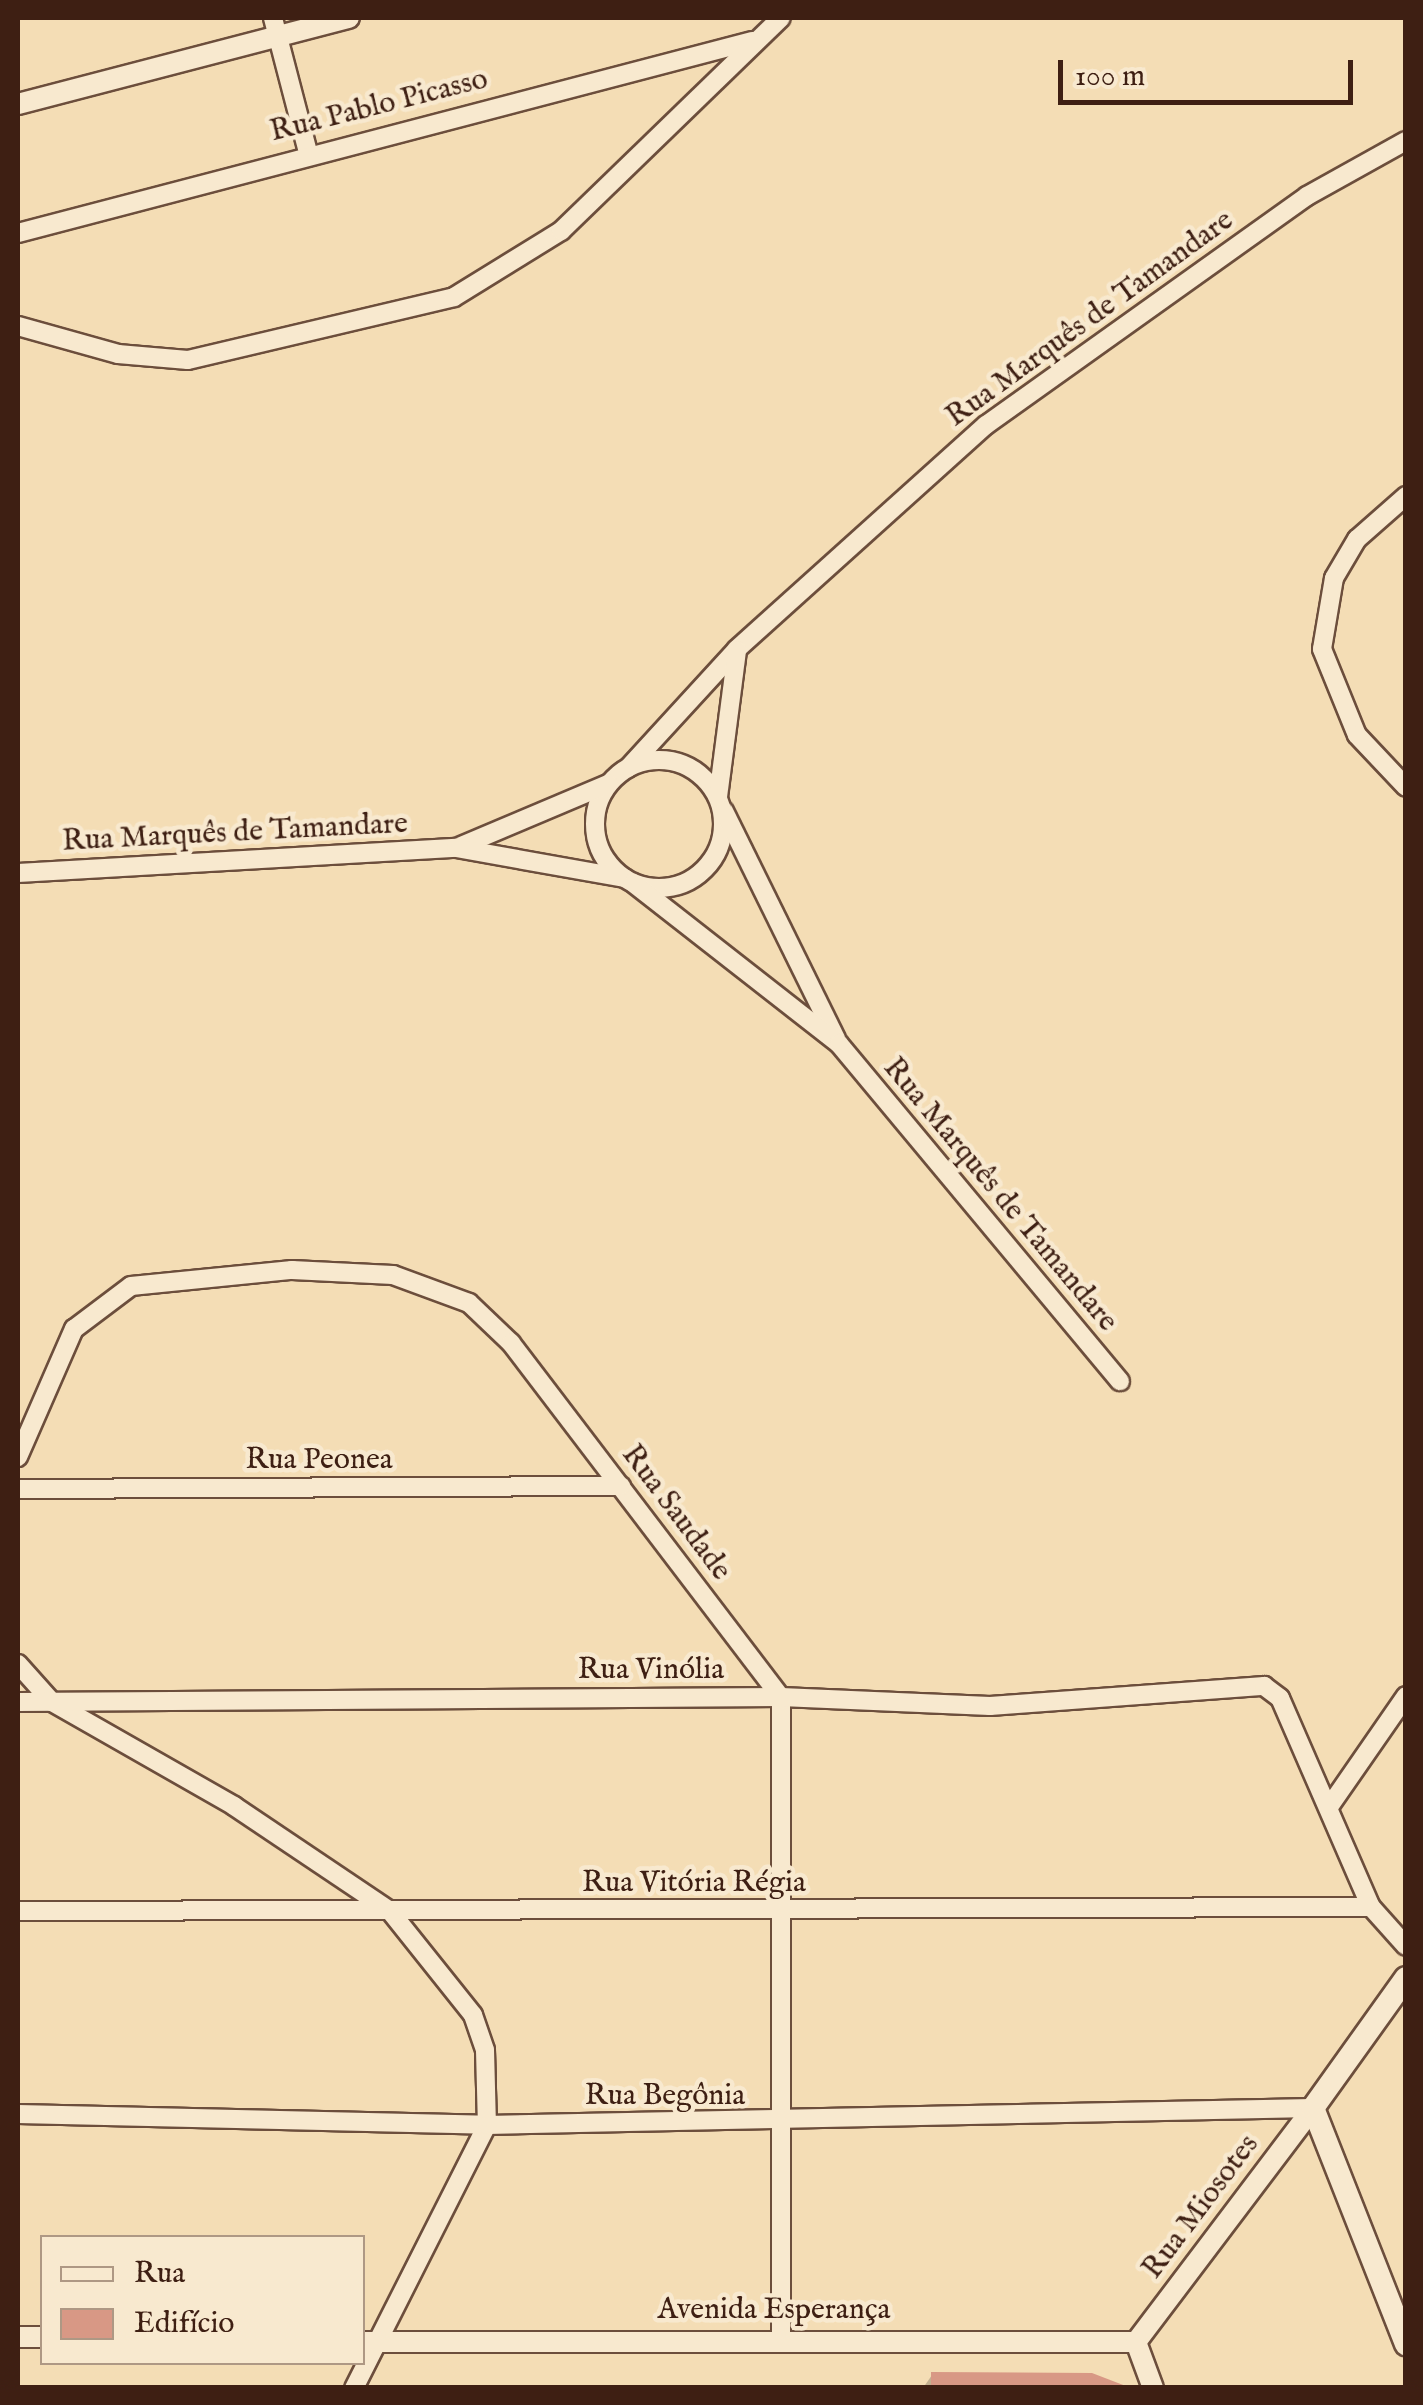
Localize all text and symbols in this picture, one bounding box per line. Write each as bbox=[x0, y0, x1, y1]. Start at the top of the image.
scale bar bbox=[1063, 40, 1358, 102]
text: 100 m bbox=[1075, 58, 1145, 96]
street label: Rua Pablo Picasso bbox=[267, 62, 491, 150]
street label: Rua Marquês de Tamandare bbox=[939, 203, 1241, 435]
street label: Rua Marquês de Tamandare bbox=[61, 806, 409, 860]
street label: Rua Marquês de Tamandare bbox=[875, 1051, 1125, 1339]
street label: Rua Saudade bbox=[613, 1438, 739, 1588]
street label: Rua Peonea bbox=[245, 1442, 393, 1478]
street label: Rua Vinólia bbox=[578, 1652, 724, 1688]
street label: Rua Vitória Régia bbox=[582, 1865, 806, 1901]
street label: Rua Begônia bbox=[585, 2078, 745, 2114]
street label: Rua Miosotes bbox=[1135, 2128, 1267, 2286]
legend bbox=[40, 2235, 365, 2365]
text: Rua bbox=[134, 2255, 185, 2293]
street label: Avenida Esperança bbox=[657, 2292, 891, 2328]
text: Edifício bbox=[134, 2305, 235, 2343]

